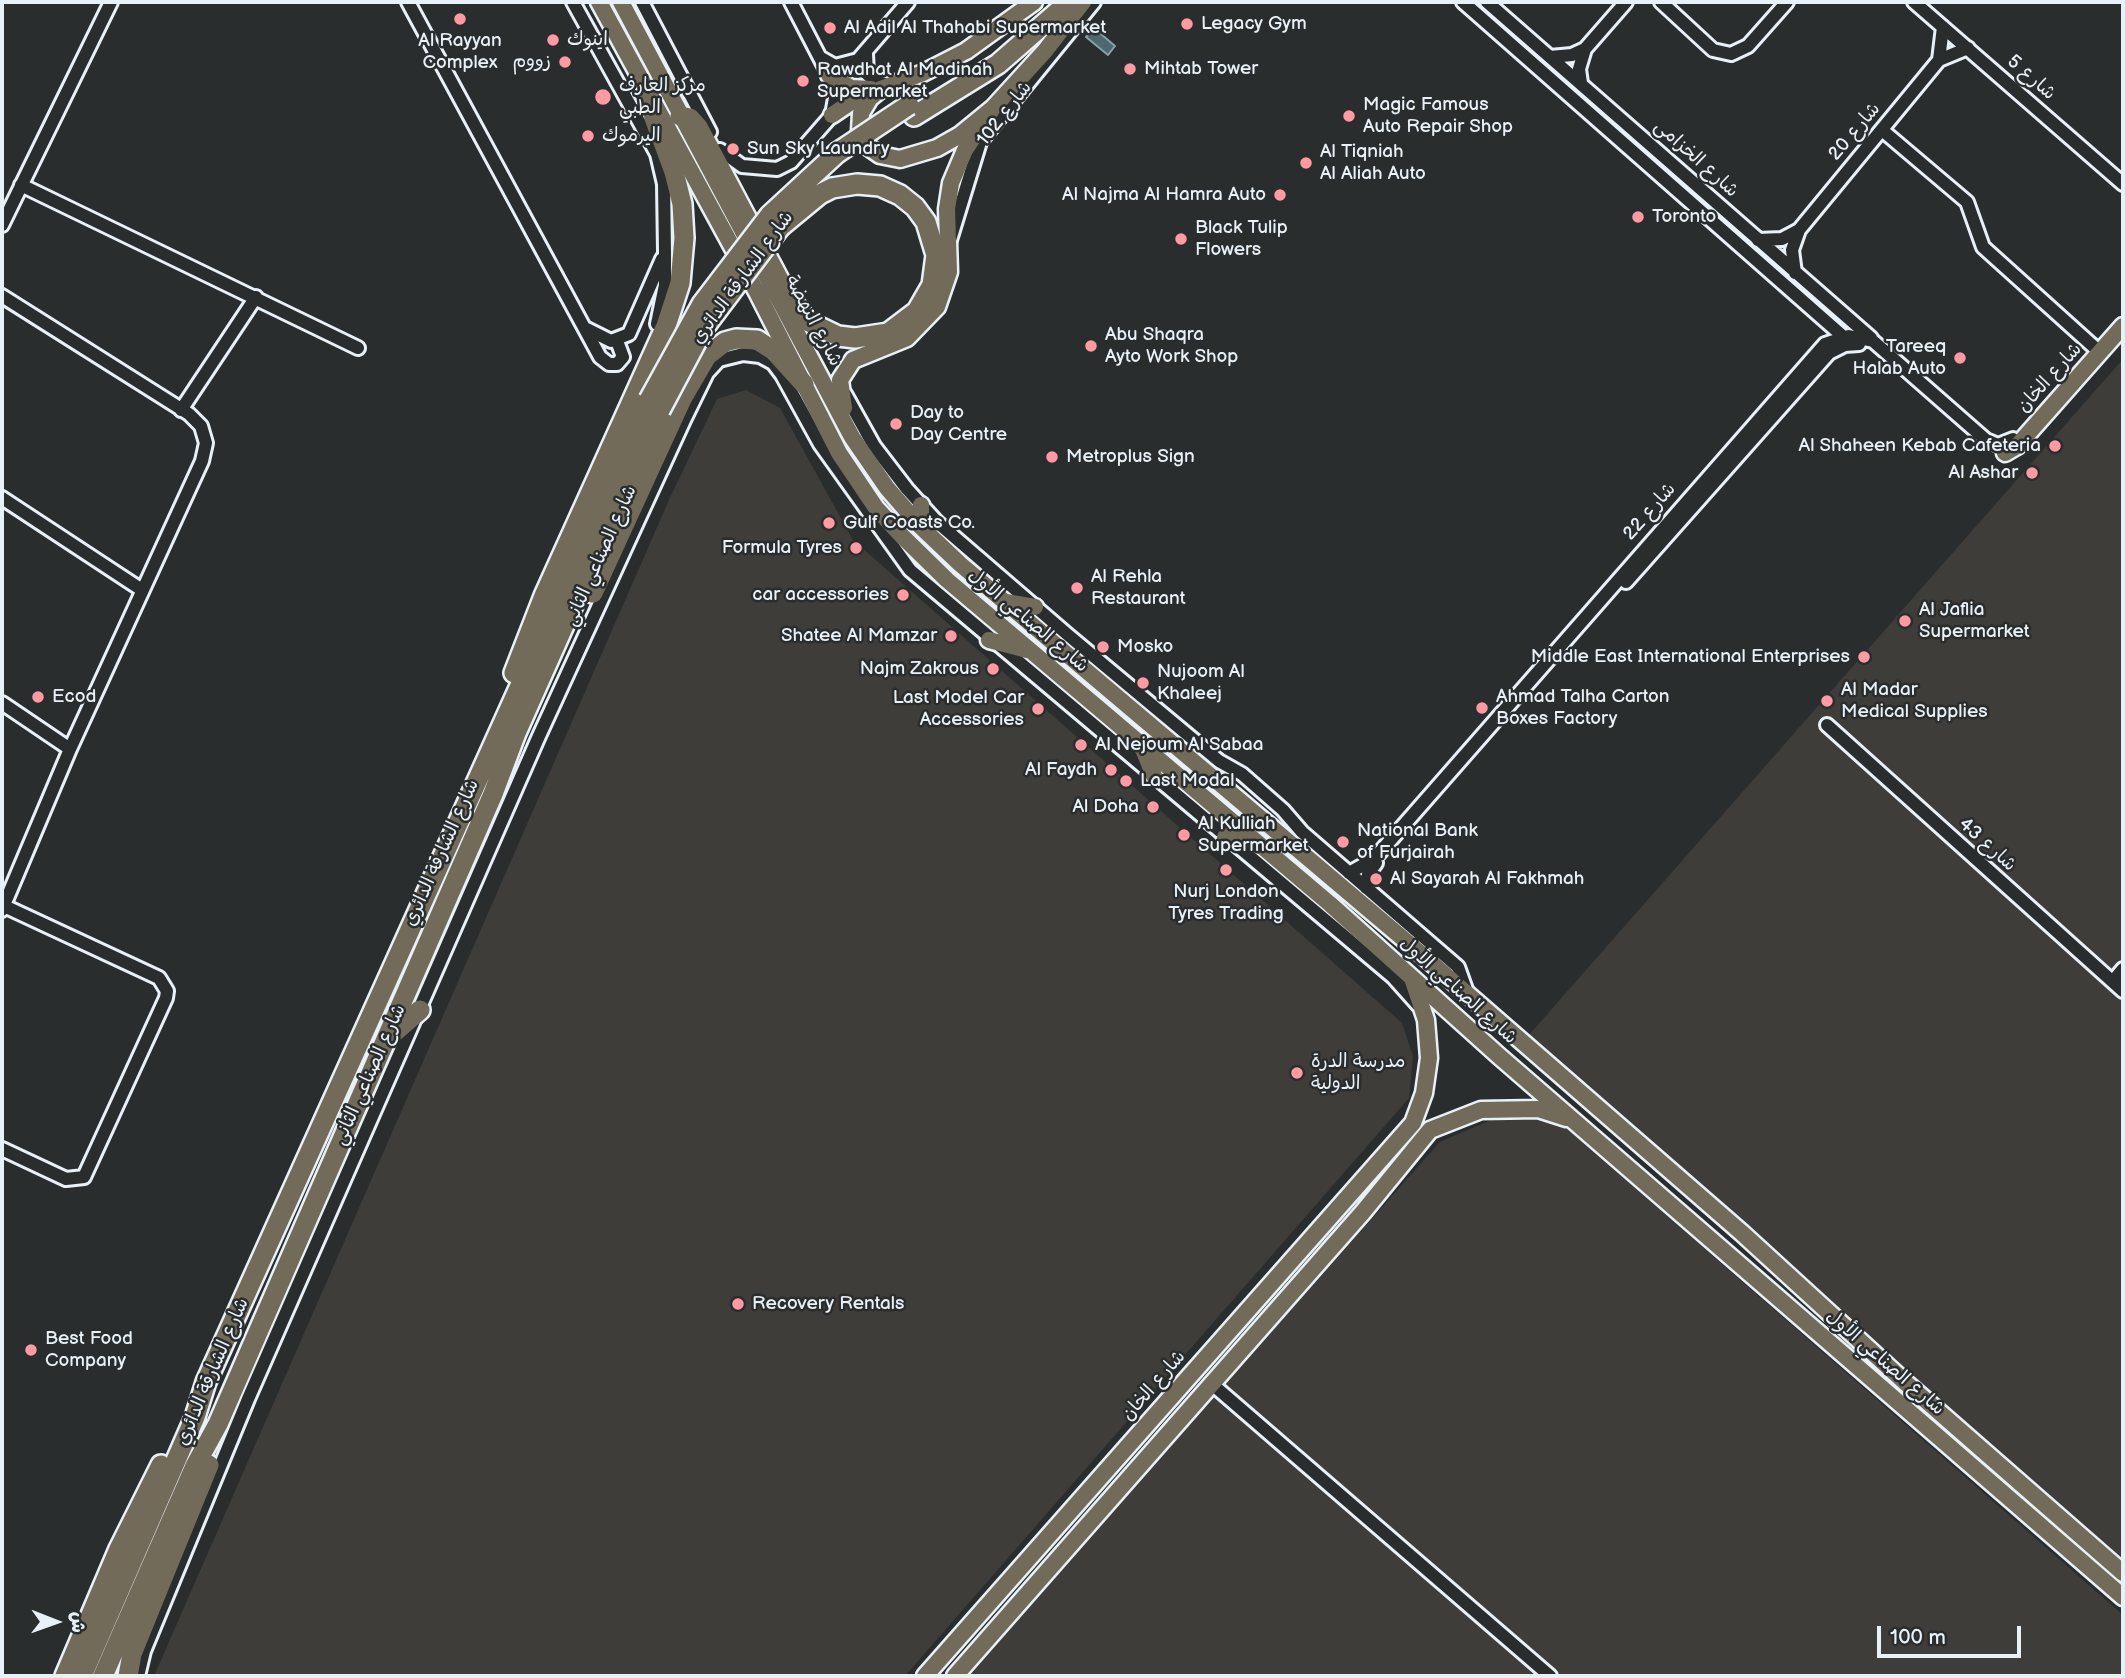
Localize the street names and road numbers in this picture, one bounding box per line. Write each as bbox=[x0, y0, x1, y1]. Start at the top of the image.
street label: شارع 5 bbox=[2002, 51, 2060, 105]
street label: شارع 102 bbox=[973, 77, 1037, 151]
street label: شارع 20 bbox=[1824, 98, 1886, 166]
street label: شارع الخزامى bbox=[1649, 115, 1743, 203]
street label: شارع الشارقة الدائري bbox=[687, 207, 799, 349]
street label: شارع النهضة bbox=[780, 272, 846, 370]
street label: شارع الخان bbox=[2013, 338, 2087, 418]
street label: شارع 22 bbox=[1619, 479, 1681, 545]
street label: شارع الصناعي الثاني bbox=[560, 482, 642, 630]
street label: شارع الصناعي الأول bbox=[963, 564, 1093, 678]
street label: شارع الشارقة الدائري bbox=[399, 776, 485, 930]
street label: شارع 43 bbox=[1954, 813, 2020, 877]
street label: شارع الصناعي الأول bbox=[1395, 932, 1521, 1050]
street label: شارع الصناعي الثاني bbox=[329, 1001, 411, 1149]
street label: شارع الشارقة الدائري bbox=[172, 1295, 254, 1449]
street label: شارع الصناعي الأول bbox=[1821, 1305, 1949, 1421]
street label: شارع الخان bbox=[1117, 1346, 1191, 1426]

